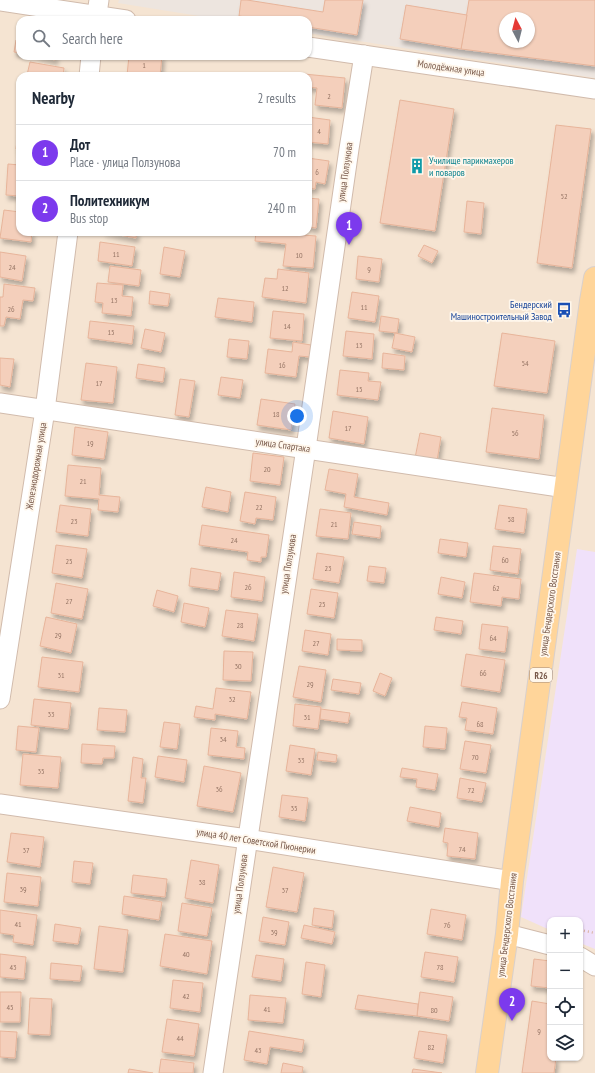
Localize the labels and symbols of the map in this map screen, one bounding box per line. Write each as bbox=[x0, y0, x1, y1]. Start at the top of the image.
north arrow bbox=[499, 12, 535, 48]
street label: Молодёжная улица bbox=[417, 57, 485, 79]
house number: 1 bbox=[142, 60, 146, 70]
house number: 2 bbox=[327, 91, 331, 101]
house number: 4 bbox=[317, 126, 321, 136]
street label: улица Ползунова bbox=[334, 141, 356, 203]
place label: Училище парикмахеров и поваров bbox=[429, 154, 514, 179]
building icon: Училище парикмахеров и поваров bbox=[408, 157, 426, 175]
house number: 6 bbox=[315, 167, 319, 177]
house number: 52 bbox=[560, 191, 568, 201]
pin: 1 bbox=[336, 212, 362, 245]
house number: 11 bbox=[112, 249, 120, 259]
house number: 10 bbox=[295, 250, 303, 260]
house number: 24 bbox=[8, 262, 16, 272]
house number: 9 bbox=[367, 264, 371, 274]
house number: 12 bbox=[281, 283, 289, 293]
house number: 13 bbox=[110, 295, 118, 305]
place label: Бендерский Машиностроительный Завод bbox=[451, 298, 553, 323]
bus stop icon: Бендерский Машиностроительный Завод bbox=[555, 301, 573, 319]
house number: 11 bbox=[360, 302, 368, 312]
house number: 26 bbox=[7, 304, 15, 314]
house number: 14 bbox=[283, 321, 291, 331]
house number: 15 bbox=[107, 327, 115, 337]
house number: 13 bbox=[355, 340, 363, 350]
house number: 54 bbox=[521, 358, 529, 368]
house number: 16 bbox=[278, 360, 286, 370]
house number: 17 bbox=[95, 378, 103, 388]
house number: 15 bbox=[355, 384, 363, 394]
your location bbox=[287, 406, 307, 426]
house number: 18 bbox=[272, 409, 280, 419]
street label: Железнодорожная улица bbox=[23, 421, 49, 512]
house number: 17 bbox=[344, 423, 352, 433]
house number: 56 bbox=[511, 428, 519, 438]
street label: улица Спартака bbox=[255, 435, 311, 455]
house number: 19 bbox=[86, 438, 94, 448]
house number: 20 bbox=[263, 464, 271, 474]
house number: 21 bbox=[79, 476, 87, 486]
house number: 22 bbox=[255, 502, 263, 512]
house number: 58 bbox=[507, 514, 515, 524]
house number: 23 bbox=[70, 516, 78, 526]
house number: 21 bbox=[330, 519, 338, 529]
street label: улица Ползунова bbox=[277, 533, 299, 595]
house number: 24 bbox=[230, 535, 238, 545]
street label: улица Бендерского Восстания bbox=[536, 551, 564, 657]
house number: 60 bbox=[501, 555, 509, 565]
house number: 25 bbox=[65, 556, 73, 566]
house number: 23 bbox=[324, 563, 332, 573]
house number: 26 bbox=[244, 582, 252, 592]
house number: 62 bbox=[492, 583, 500, 593]
house number: 27 bbox=[65, 596, 73, 606]
house number: 25 bbox=[318, 599, 326, 609]
house number: 28 bbox=[236, 620, 244, 630]
house number: 29 bbox=[54, 630, 62, 640]
house number: 64 bbox=[489, 633, 497, 643]
house number: 27 bbox=[312, 638, 320, 648]
house number: 30 bbox=[234, 661, 242, 671]
house number: 66 bbox=[479, 668, 487, 678]
road number: R26 bbox=[530, 668, 552, 682]
house number: 31 bbox=[57, 670, 65, 680]
house number: 29 bbox=[306, 679, 314, 689]
house number: 32 bbox=[228, 694, 236, 704]
house number: 33 bbox=[47, 709, 55, 719]
house number: 31 bbox=[303, 712, 311, 722]
house number: 68 bbox=[476, 719, 484, 729]
house number: 34 bbox=[219, 734, 227, 744]
house number: 70 bbox=[471, 752, 479, 762]
house number: 33 bbox=[297, 755, 305, 765]
house number: 35 bbox=[37, 766, 45, 776]
house number: 36 bbox=[215, 784, 223, 794]
house number: 72 bbox=[467, 785, 475, 795]
house number: 35 bbox=[290, 803, 298, 813]
street label: улица 40 лет Советской Пионерии bbox=[195, 825, 317, 857]
house number: 74 bbox=[458, 844, 466, 854]
house number: 37 bbox=[22, 845, 30, 855]
street label: улица Ползунова bbox=[229, 853, 251, 915]
street label: улица Бендерского Восстания bbox=[494, 872, 520, 978]
house number: 38 bbox=[198, 877, 206, 887]
house number: 39 bbox=[19, 884, 27, 894]
house number: 37 bbox=[281, 885, 289, 895]
house number: 41 bbox=[14, 919, 22, 929]
house number: 76 bbox=[443, 920, 451, 930]
house number: 39 bbox=[270, 927, 278, 937]
house number: 40 bbox=[182, 949, 190, 959]
house number: 43 bbox=[9, 962, 17, 972]
house number: 78 bbox=[436, 962, 444, 972]
pin: 2 bbox=[499, 988, 525, 1021]
house number: 42 bbox=[182, 991, 190, 1001]
house number: 45 bbox=[6, 1002, 14, 1012]
house number: 41 bbox=[263, 1004, 271, 1014]
house number: 80 bbox=[430, 1005, 438, 1015]
house number: 9 bbox=[537, 1026, 541, 1036]
house number: 44 bbox=[176, 1033, 184, 1043]
house number: 82 bbox=[427, 1042, 435, 1052]
house number: 43 bbox=[254, 1045, 262, 1055]

